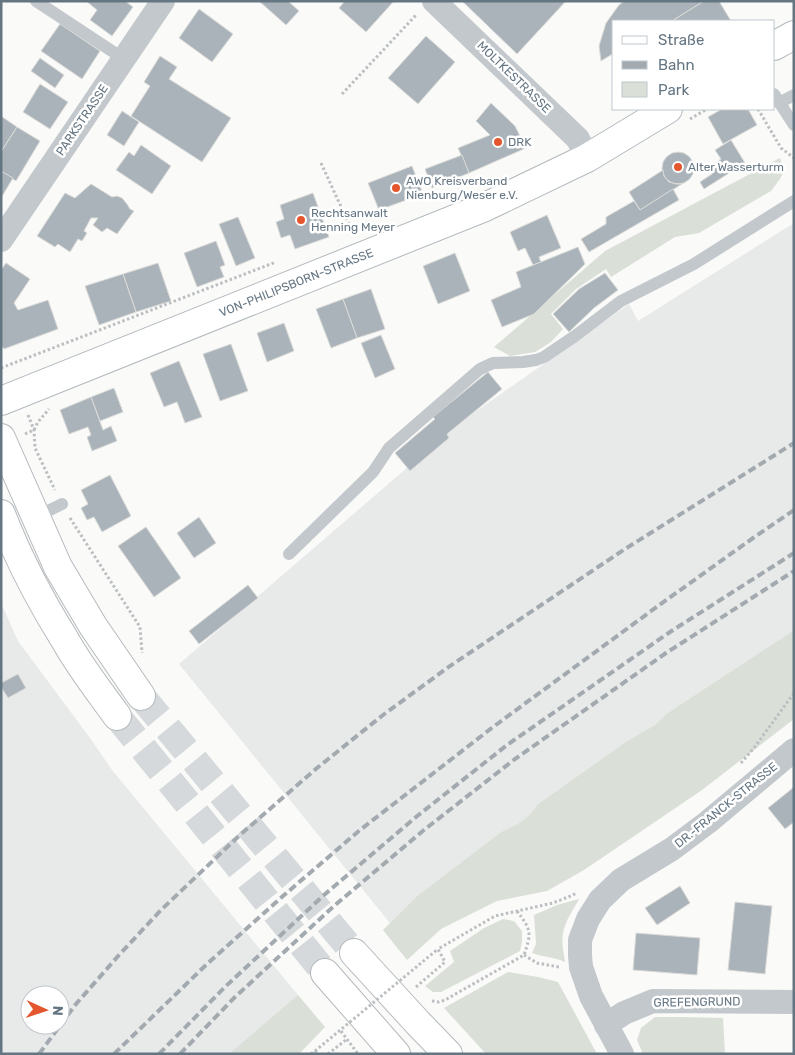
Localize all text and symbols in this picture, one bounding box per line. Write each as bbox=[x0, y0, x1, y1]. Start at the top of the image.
legend bbox=[612, 20, 775, 110]
text: Straße bbox=[658, 31, 704, 49]
street label: MOLTKESTRASSE bbox=[474, 38, 554, 116]
text: Bahn bbox=[658, 56, 695, 74]
text: Park bbox=[658, 81, 689, 99]
street label: PARKSTRASSE bbox=[53, 82, 111, 158]
place label: DRK bbox=[508, 135, 532, 149]
marker: DRK bbox=[492, 136, 504, 148]
place label: Alter Wasserturm bbox=[688, 160, 784, 174]
marker: Alter Wasserturm bbox=[672, 161, 684, 173]
place label: AWO Kreisverband Nienburg/Weser e.V. bbox=[406, 174, 518, 202]
marker: AWO Kreisverband Nienburg/Weser e.V. bbox=[390, 182, 402, 194]
place label: Rechtsanwalt Henning Meyer bbox=[311, 206, 395, 234]
marker: Rechtsanwalt Henning Meyer bbox=[295, 214, 307, 226]
street label: VON-PHILIPSBORN-STRASSE bbox=[217, 246, 375, 320]
street label: DR.-FRANCK-STRASSE bbox=[672, 759, 780, 851]
north arrow bbox=[20, 985, 70, 1035]
street label: GREFENGRUND bbox=[653, 994, 741, 1010]
text: N bbox=[49, 1005, 66, 1016]

